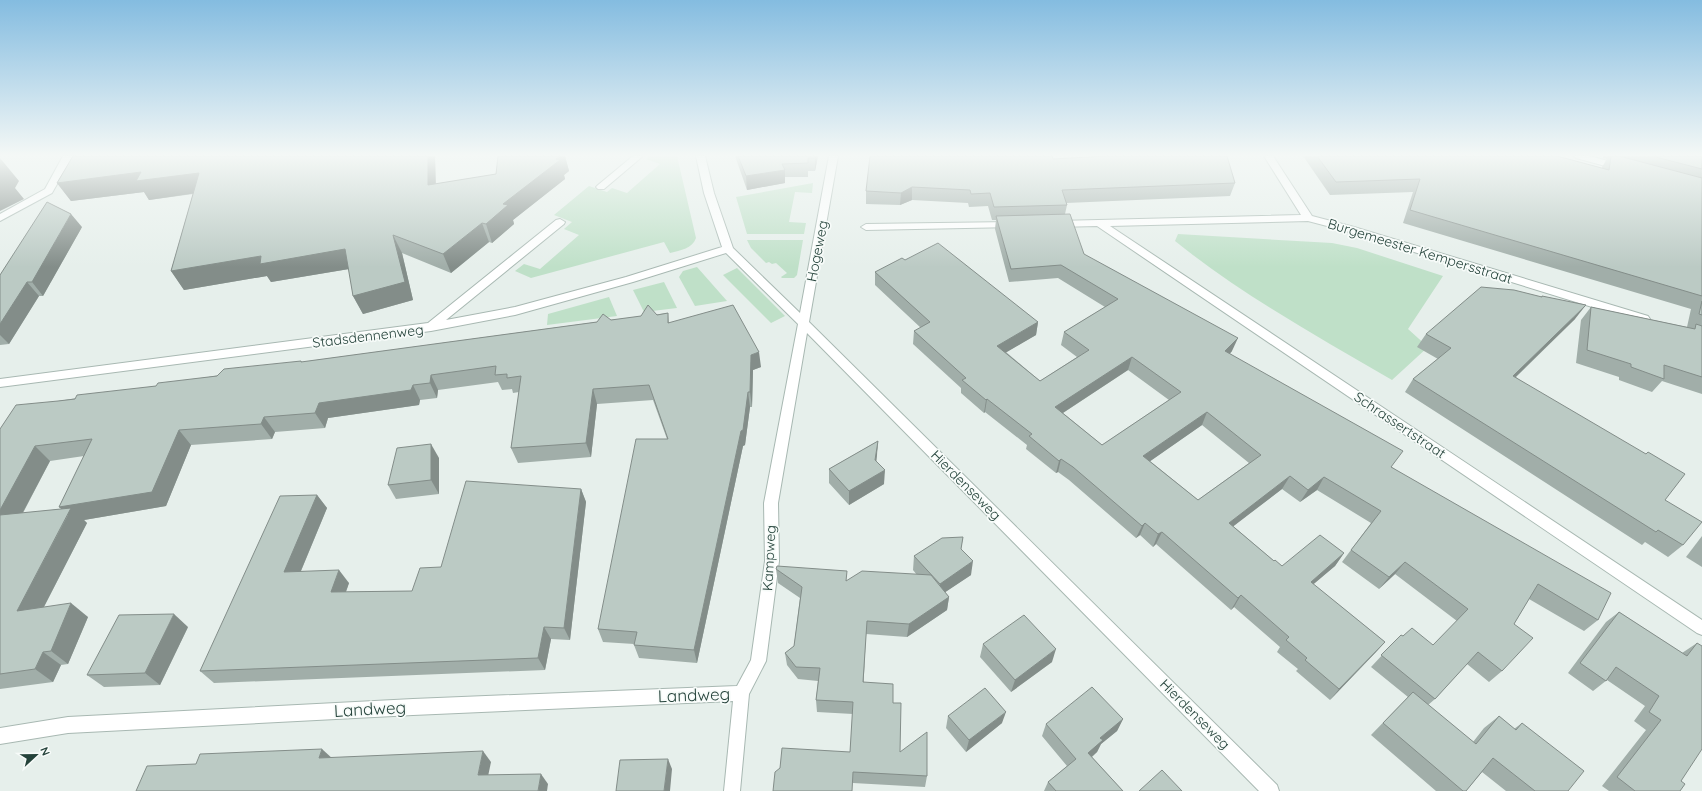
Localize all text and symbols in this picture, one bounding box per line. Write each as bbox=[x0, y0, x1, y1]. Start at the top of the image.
street label: Burgemeester Kempersstraat bbox=[1325, 214, 1515, 288]
street label: Hogeweg bbox=[802, 219, 832, 283]
street label: Stadsdennenweg bbox=[311, 320, 425, 352]
street label: Schrassertstraat bbox=[1351, 388, 1449, 462]
street label: Hierdenseweg bbox=[927, 446, 1005, 524]
street label: Kampweg bbox=[758, 524, 780, 592]
street label: Hierdenseweg bbox=[1156, 675, 1234, 753]
street label: Landweg bbox=[657, 683, 731, 706]
street label: Landweg bbox=[333, 696, 407, 721]
north arrow bbox=[16, 735, 56, 775]
text: N bbox=[37, 745, 53, 758]

